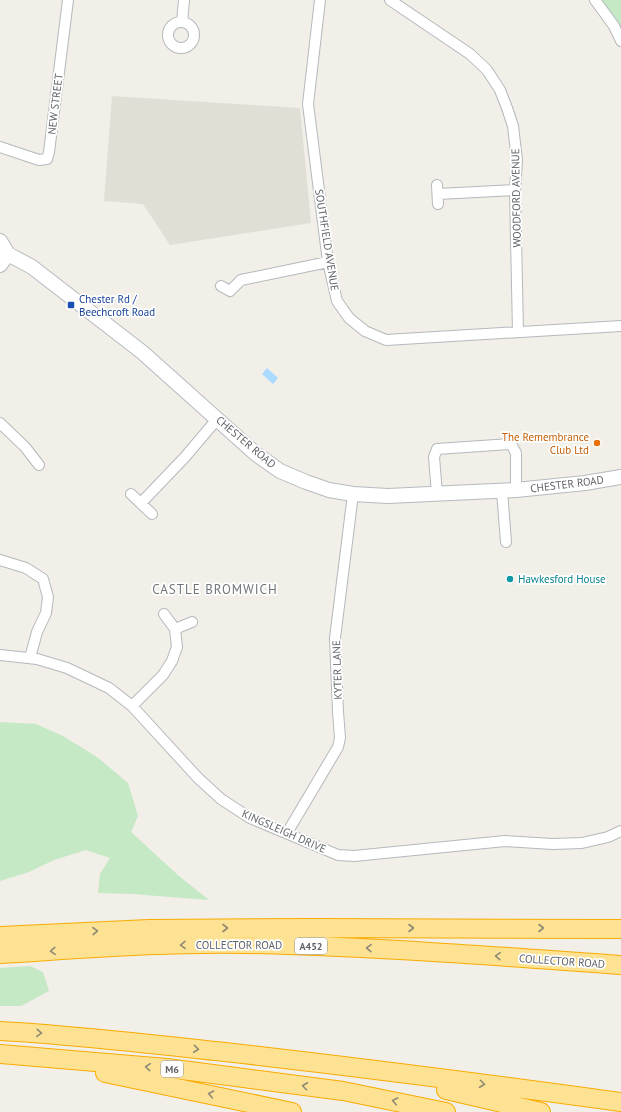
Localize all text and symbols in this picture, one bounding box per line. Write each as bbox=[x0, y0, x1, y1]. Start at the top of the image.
street label: NEW STREET bbox=[44, 73, 66, 135]
street label: WOODFORD AVENUE bbox=[508, 148, 524, 248]
street label: SOUTHFIELD AVENUE bbox=[312, 188, 342, 292]
place label: Chester Rd / Beechcroft Road bbox=[79, 292, 155, 319]
marker: Chester Rd / Beechcroft Road bbox=[66, 300, 76, 310]
street label: CHESTER ROAD bbox=[213, 413, 279, 471]
place label: The Remembrance Club Ltd bbox=[502, 430, 589, 457]
marker: The Remembrance Club Ltd bbox=[592, 438, 602, 448]
street label: CHESTER ROAD bbox=[530, 473, 604, 495]
place label: Hawkesford House bbox=[518, 572, 606, 586]
marker: Hawkesford House bbox=[505, 574, 515, 584]
district label: CASTLE BROMWICH bbox=[152, 581, 278, 598]
street label: KYTER LANE bbox=[329, 640, 345, 700]
street label: KINGSLEIGH DRIVE bbox=[240, 806, 328, 856]
one-way arrow bbox=[222, 924, 228, 932]
one-way arrow bbox=[408, 924, 414, 932]
one-way arrow bbox=[538, 924, 544, 932]
one-way arrow bbox=[92, 927, 98, 936]
street label: COLLECTOR ROAD bbox=[196, 938, 282, 952]
road number: A452 bbox=[295, 938, 327, 954]
one-way arrow bbox=[180, 941, 186, 949]
one-way arrow bbox=[366, 944, 372, 953]
one-way arrow bbox=[50, 947, 56, 956]
street label: COLLECTOR ROAD bbox=[518, 951, 606, 971]
one-way arrow bbox=[495, 952, 501, 961]
one-way arrow bbox=[36, 1029, 42, 1037]
one-way arrow bbox=[193, 1044, 199, 1053]
road number: M6 bbox=[161, 1061, 183, 1077]
one-way arrow bbox=[145, 1062, 151, 1071]
one-way arrow bbox=[479, 1079, 485, 1088]
one-way arrow bbox=[302, 1082, 308, 1091]
one-way arrow bbox=[208, 1091, 214, 1099]
one-way arrow bbox=[391, 1098, 398, 1106]

